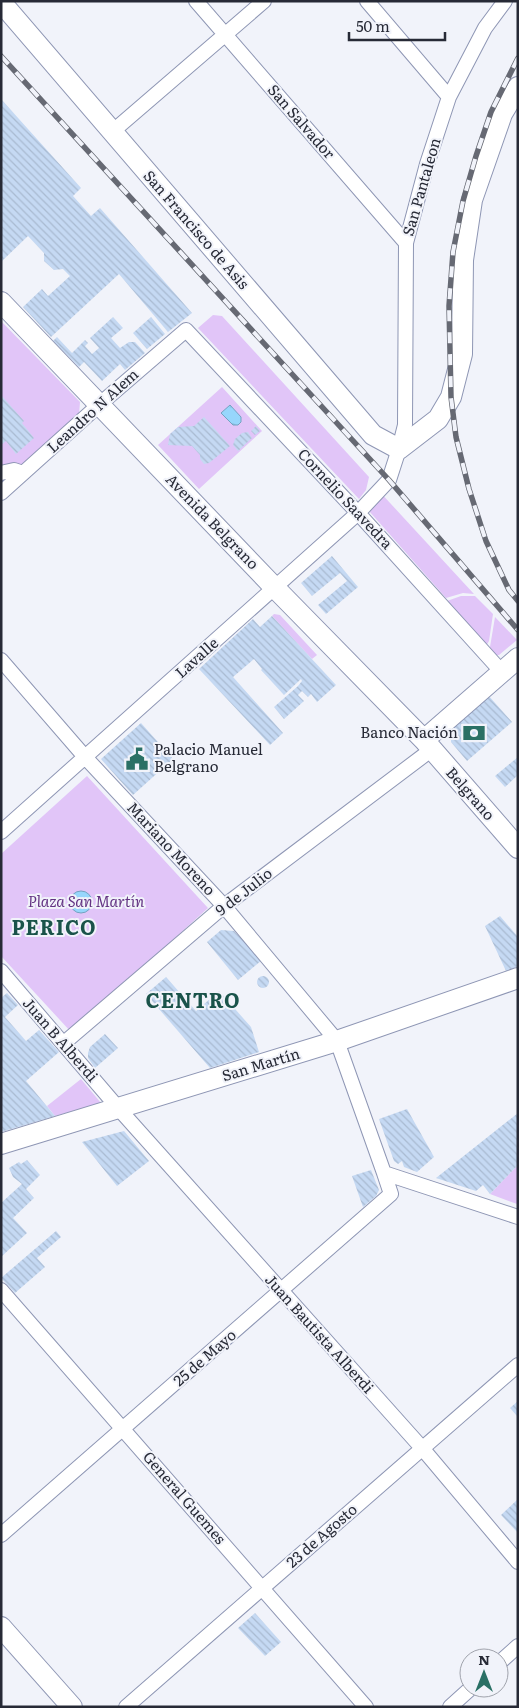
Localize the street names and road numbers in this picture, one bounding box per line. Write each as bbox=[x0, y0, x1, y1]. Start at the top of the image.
street label: San Salvador bbox=[263, 79, 341, 163]
street label: San Pantaleon bbox=[396, 135, 446, 238]
street label: San Francisco de Asis bbox=[139, 164, 256, 294]
street label: Leandro N Alem bbox=[41, 362, 143, 457]
street label: Cornelio Saavedra bbox=[293, 442, 400, 554]
street label: Avenida Belgrano bbox=[161, 468, 265, 574]
street label: Lavalle bbox=[169, 631, 223, 683]
street label: Belgrano bbox=[441, 761, 501, 825]
street label: Mariano Moreno bbox=[122, 796, 222, 900]
street label: 9 de Julio bbox=[210, 861, 277, 920]
street label: Juan B Alberdi bbox=[18, 992, 104, 1086]
street label: San Martín bbox=[219, 1041, 302, 1086]
street label: Juan Bautista Alberdi bbox=[260, 1268, 380, 1398]
street label: 25 de Mayo bbox=[167, 1323, 241, 1391]
street label: General Guemes bbox=[138, 1445, 232, 1549]
street label: 23 de Agosto bbox=[280, 1497, 362, 1572]

